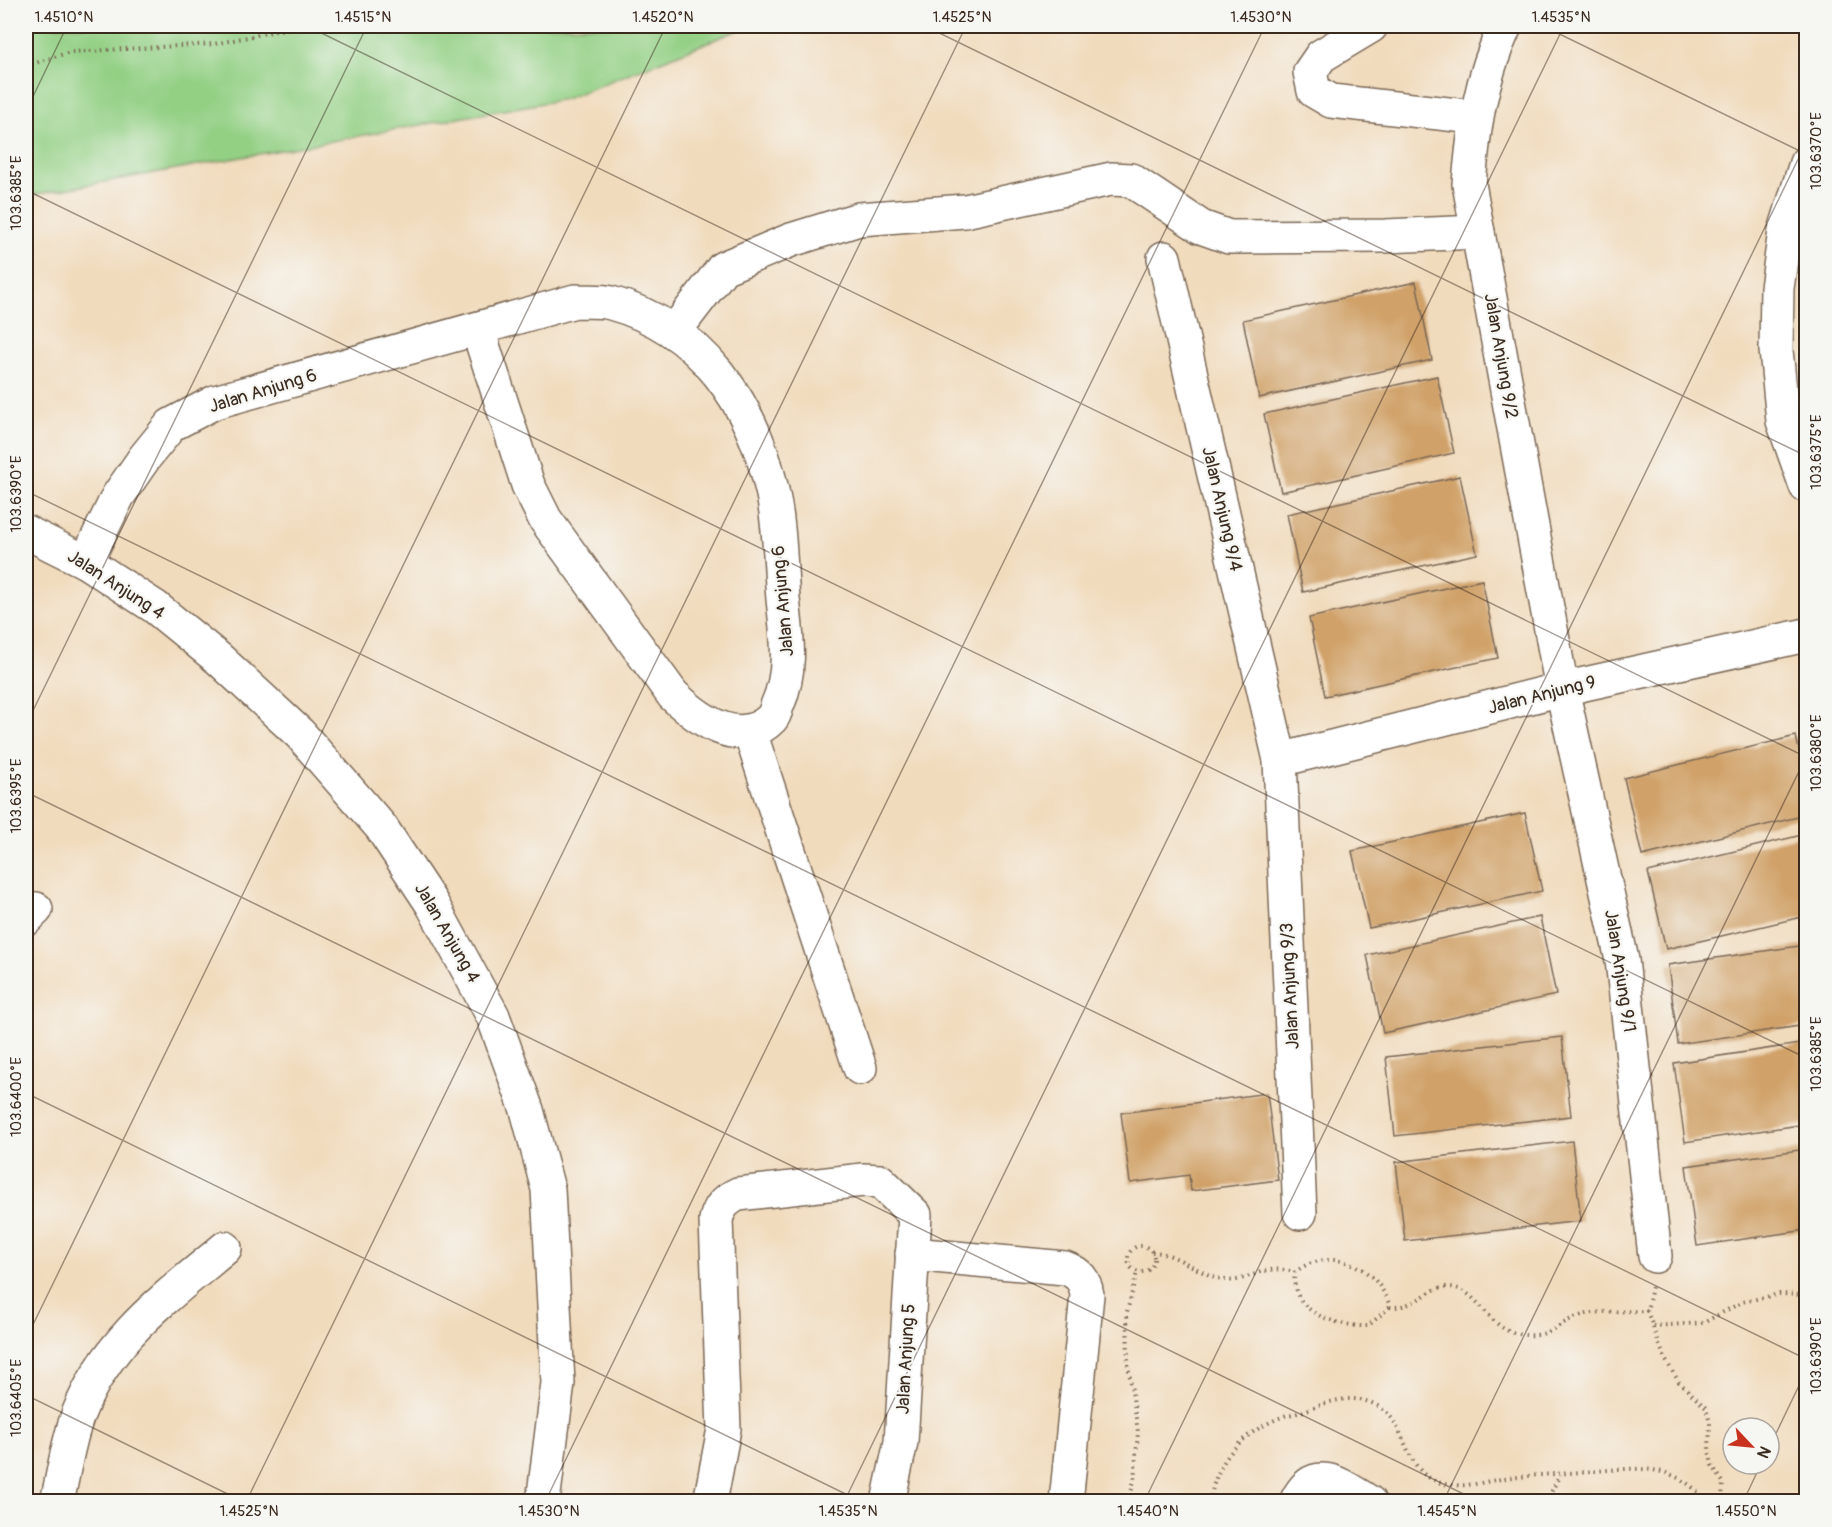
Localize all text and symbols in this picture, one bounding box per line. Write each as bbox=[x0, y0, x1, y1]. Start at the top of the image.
text: 1.4510°N bbox=[35, 8, 93, 27]
text: 1.4515°N bbox=[335, 8, 391, 27]
text: 1.4520°N bbox=[632, 8, 694, 27]
text: 1.4525°N bbox=[932, 8, 992, 27]
text: 1.4530°N bbox=[1230, 8, 1292, 27]
text: 1.4535°N bbox=[1531, 8, 1591, 27]
text: 103.6370°E bbox=[1807, 112, 1826, 190]
text: 103.6385°E bbox=[7, 155, 26, 230]
street label: Jalan Anjung 9/2 bbox=[1479, 292, 1523, 420]
street label: Jalan Anjung 6 bbox=[206, 364, 320, 418]
text: 103.6375°E bbox=[1807, 414, 1826, 490]
street label: Jalan Anjung 9/4 bbox=[1196, 444, 1248, 574]
text: 103.6390°E bbox=[7, 455, 26, 533]
street label: Jalan Anjung 6 bbox=[767, 544, 799, 658]
street label: Jalan Anjung 4 bbox=[63, 545, 169, 625]
street label: Jalan Anjung 9 bbox=[1486, 670, 1598, 720]
text: 103.6380°E bbox=[1807, 714, 1826, 792]
text: 103.6395°E bbox=[7, 758, 26, 834]
street label: Jalan Anjung 4 bbox=[409, 879, 485, 988]
street label: Jalan Anjung 9/1 bbox=[1599, 908, 1641, 1034]
street label: Jalan Anjung 9/3 bbox=[1275, 922, 1305, 1050]
text: 103.6385°E bbox=[1807, 1016, 1826, 1091]
text: 103.6400°E bbox=[7, 1057, 26, 1137]
street label: Jalan Anjung 5 bbox=[892, 1303, 920, 1415]
text: 103.6390°E bbox=[1807, 1317, 1826, 1395]
text: 103.6405°E bbox=[7, 1359, 26, 1437]
north arrow bbox=[1721, 1416, 1781, 1476]
text: N bbox=[1752, 1443, 1775, 1462]
text: 1.4525°N bbox=[219, 1502, 279, 1521]
text: 1.4530°N bbox=[518, 1502, 580, 1521]
text: 1.4535°N bbox=[818, 1502, 878, 1521]
text: 1.4540°N bbox=[1117, 1502, 1179, 1521]
text: 1.4545°N bbox=[1417, 1502, 1477, 1521]
text: 1.4550°N bbox=[1715, 1502, 1777, 1521]

